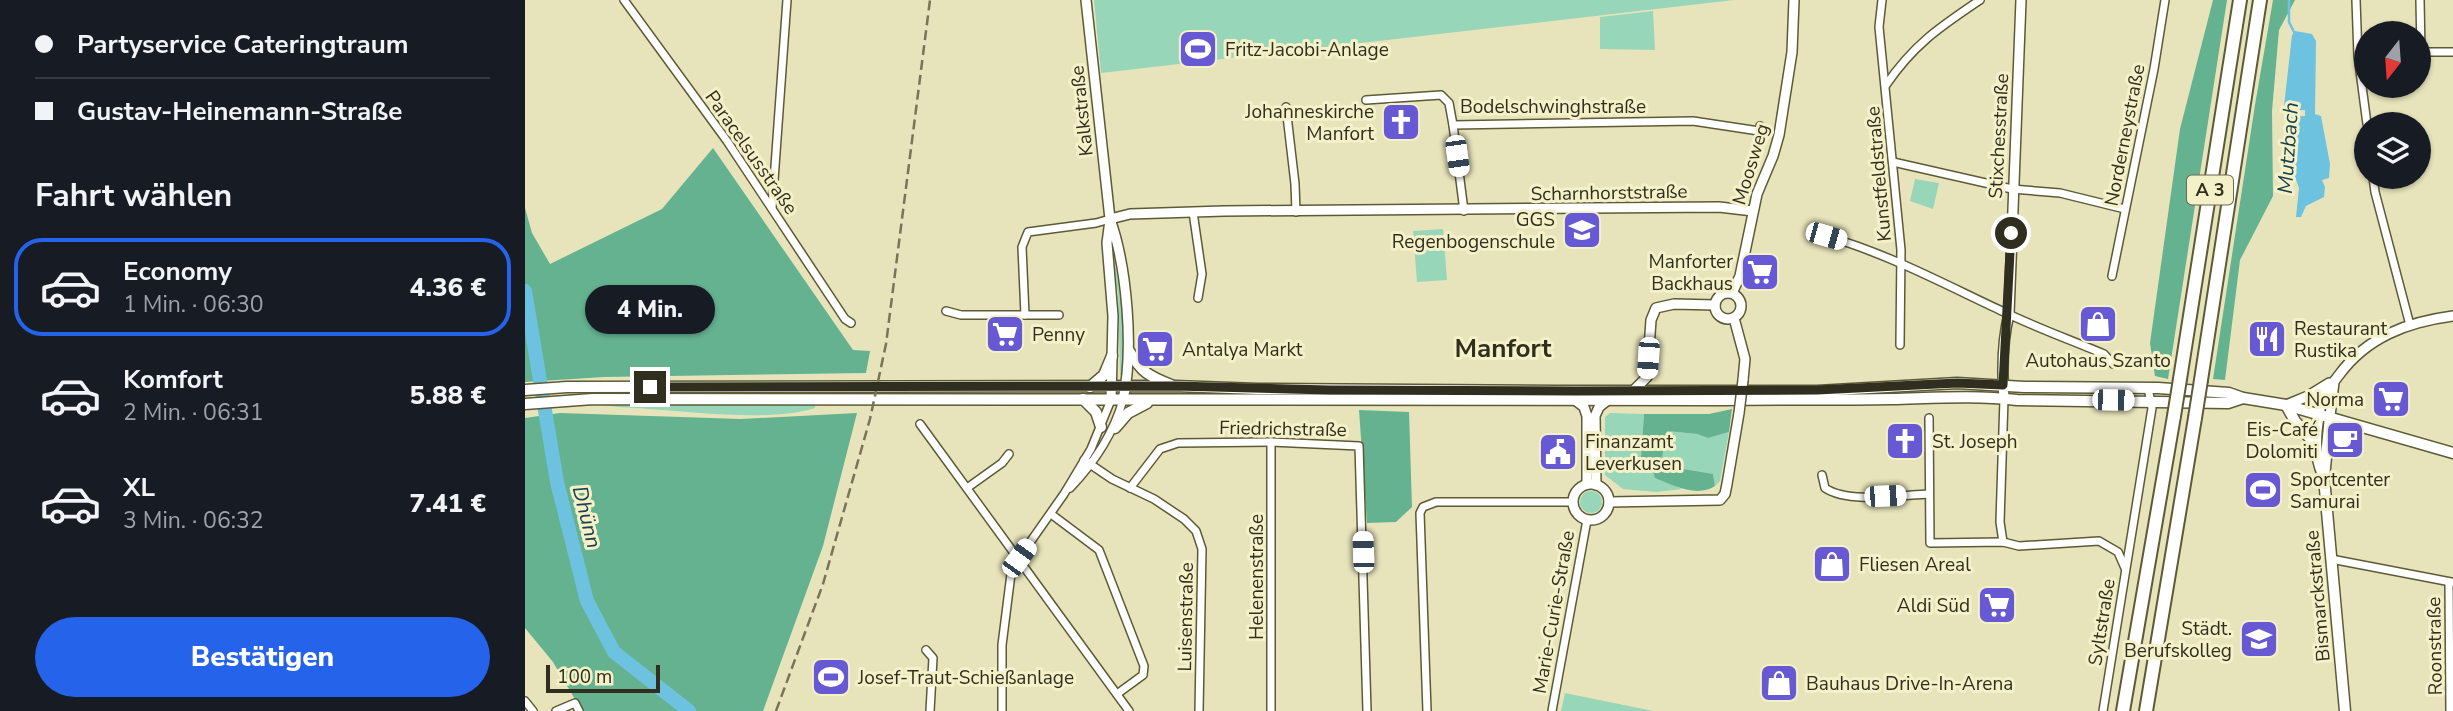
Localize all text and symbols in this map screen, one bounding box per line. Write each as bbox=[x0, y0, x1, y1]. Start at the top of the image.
north arrow bbox=[2354, 21, 2431, 98]
map controls bbox=[2354, 21, 2431, 189]
text: Partyservice Cateringtraum bbox=[77, 27, 409, 62]
sports icon: Fritz-Jacobi-Anlage bbox=[1177, 28, 1219, 70]
place label: Fritz-Jacobi-Anlage bbox=[1225, 37, 1389, 63]
street label: Norderneystraße bbox=[2098, 62, 2151, 208]
street label: Kalkstraße bbox=[1064, 64, 1100, 158]
street label: Stixchesstraße bbox=[1983, 73, 2015, 199]
street label: Paracelsusstraße bbox=[699, 85, 804, 220]
text: Gustav-Heinemann-Straße bbox=[77, 94, 402, 129]
street label: Bodelschwinghstraße bbox=[1460, 94, 1646, 120]
place label: Johanneskirche Manfort bbox=[1244, 99, 1374, 147]
church icon: Johanneskirche Manfort bbox=[1380, 101, 1422, 143]
water label: Mutzbach bbox=[2271, 101, 2305, 195]
street label: Kunstfeldstraße bbox=[1860, 105, 1898, 243]
button: layers bbox=[2354, 112, 2431, 189]
street label: Moosweg bbox=[1726, 121, 1776, 208]
car bbox=[1444, 134, 1471, 178]
text: Fahrt wählen bbox=[35, 174, 232, 217]
road number: A 3 bbox=[2187, 176, 2233, 204]
street label: Scharnhorststraße bbox=[1530, 179, 1688, 207]
place label: GGS Regenbogenschule bbox=[1392, 207, 1555, 255]
school or university icon: GGS Regenbogenschule bbox=[1561, 209, 1603, 251]
route start bbox=[1995, 217, 2027, 249]
car bbox=[1803, 220, 1850, 252]
place label: Manforter Backhaus bbox=[1649, 249, 1733, 297]
supermarket icon: Manforter Backhaus bbox=[1739, 251, 1781, 293]
text: Economy bbox=[123, 254, 232, 289]
icon: car bbox=[39, 256, 102, 319]
text: 4.36 € bbox=[410, 270, 486, 305]
callout: 4 Min. bbox=[585, 286, 715, 334]
text: 1 Min. · 06:30 bbox=[123, 289, 264, 320]
text: 4 Min. bbox=[617, 294, 683, 325]
shop icon: Autohaus Szanto bbox=[2077, 303, 2119, 345]
supermarket icon: Penny bbox=[984, 313, 1026, 355]
place label: Restaurant Rustika bbox=[2294, 316, 2388, 364]
restaurant icon: Restaurant Rustika bbox=[2246, 318, 2288, 360]
place label: Penny bbox=[1032, 322, 1085, 348]
supermarket icon: Antalya Markt bbox=[1134, 328, 1176, 370]
district label: Manfort bbox=[1454, 331, 1553, 366]
car bbox=[1637, 336, 1660, 380]
place label: Antalya Markt bbox=[1182, 337, 1303, 363]
place label: Autohaus Szanto bbox=[2025, 348, 2171, 374]
text: Komfort bbox=[123, 362, 223, 397]
icon: car bbox=[39, 364, 102, 427]
route end bbox=[634, 371, 666, 403]
text: 5.88 € bbox=[410, 378, 486, 413]
supermarket icon: Norma bbox=[2370, 378, 2412, 420]
place label: Norma bbox=[2306, 387, 2364, 413]
car bbox=[2092, 389, 2135, 411]
text: 2 Min. · 06:31 bbox=[123, 397, 264, 428]
street label: Friedrichstraße bbox=[1219, 415, 1347, 443]
place label: Eis-Café Dolomiti bbox=[2246, 417, 2318, 465]
cafe icon: Eis-Café Dolomiti bbox=[2324, 419, 2366, 461]
church icon: St. Joseph bbox=[1884, 420, 1926, 462]
place label: Finanzamt Leverkusen bbox=[1585, 429, 1682, 477]
place label: St. Joseph bbox=[1932, 429, 2018, 455]
public building icon: Finanzamt Leverkusen bbox=[1537, 431, 1579, 473]
place label: Sportcenter Samurai bbox=[2290, 467, 2390, 515]
sports icon: Sportcenter Samurai bbox=[2242, 469, 2284, 511]
text: XL bbox=[123, 470, 155, 505]
icon: car bbox=[39, 472, 102, 535]
water label: Dhünn bbox=[566, 483, 608, 551]
car bbox=[1864, 485, 1907, 507]
text: 7.41 € bbox=[410, 486, 486, 521]
text: 3 Min. · 06:32 bbox=[123, 505, 264, 536]
street label: Helenenstraße bbox=[1244, 514, 1270, 640]
street label: Marie-Curie-Straße bbox=[1527, 529, 1581, 696]
street label: Bismarckstraße bbox=[2299, 529, 2337, 663]
car bbox=[1352, 531, 1375, 573]
car bbox=[999, 535, 1040, 581]
shop icon: Fliesen Areal bbox=[1811, 543, 1853, 585]
place label: Fliesen Areal bbox=[1859, 552, 1971, 578]
street label: Luisenstraße bbox=[1172, 562, 1200, 672]
street label: Syltstraße bbox=[2082, 577, 2122, 668]
supermarket icon: Aldi Süd bbox=[1976, 584, 2018, 626]
place label: Aldi Süd bbox=[1897, 593, 1970, 619]
street label: Roonstraße bbox=[2421, 596, 2449, 696]
place label: Städt. Berufskolleg bbox=[2124, 616, 2232, 664]
button: Bestätigen bbox=[35, 617, 490, 697]
school or university icon: Städt. Berufskolleg bbox=[2238, 618, 2280, 660]
sports icon: Josef-Traut-Schießanlage bbox=[810, 656, 852, 698]
scale bar bbox=[546, 662, 660, 694]
shop icon: Bauhaus Drive-In-Arena bbox=[1758, 662, 1800, 704]
text: 100 m bbox=[557, 664, 612, 690]
place label: Josef-Traut-Schießanlage bbox=[857, 665, 1074, 691]
place label: Bauhaus Drive-In-Arena bbox=[1806, 671, 2013, 697]

